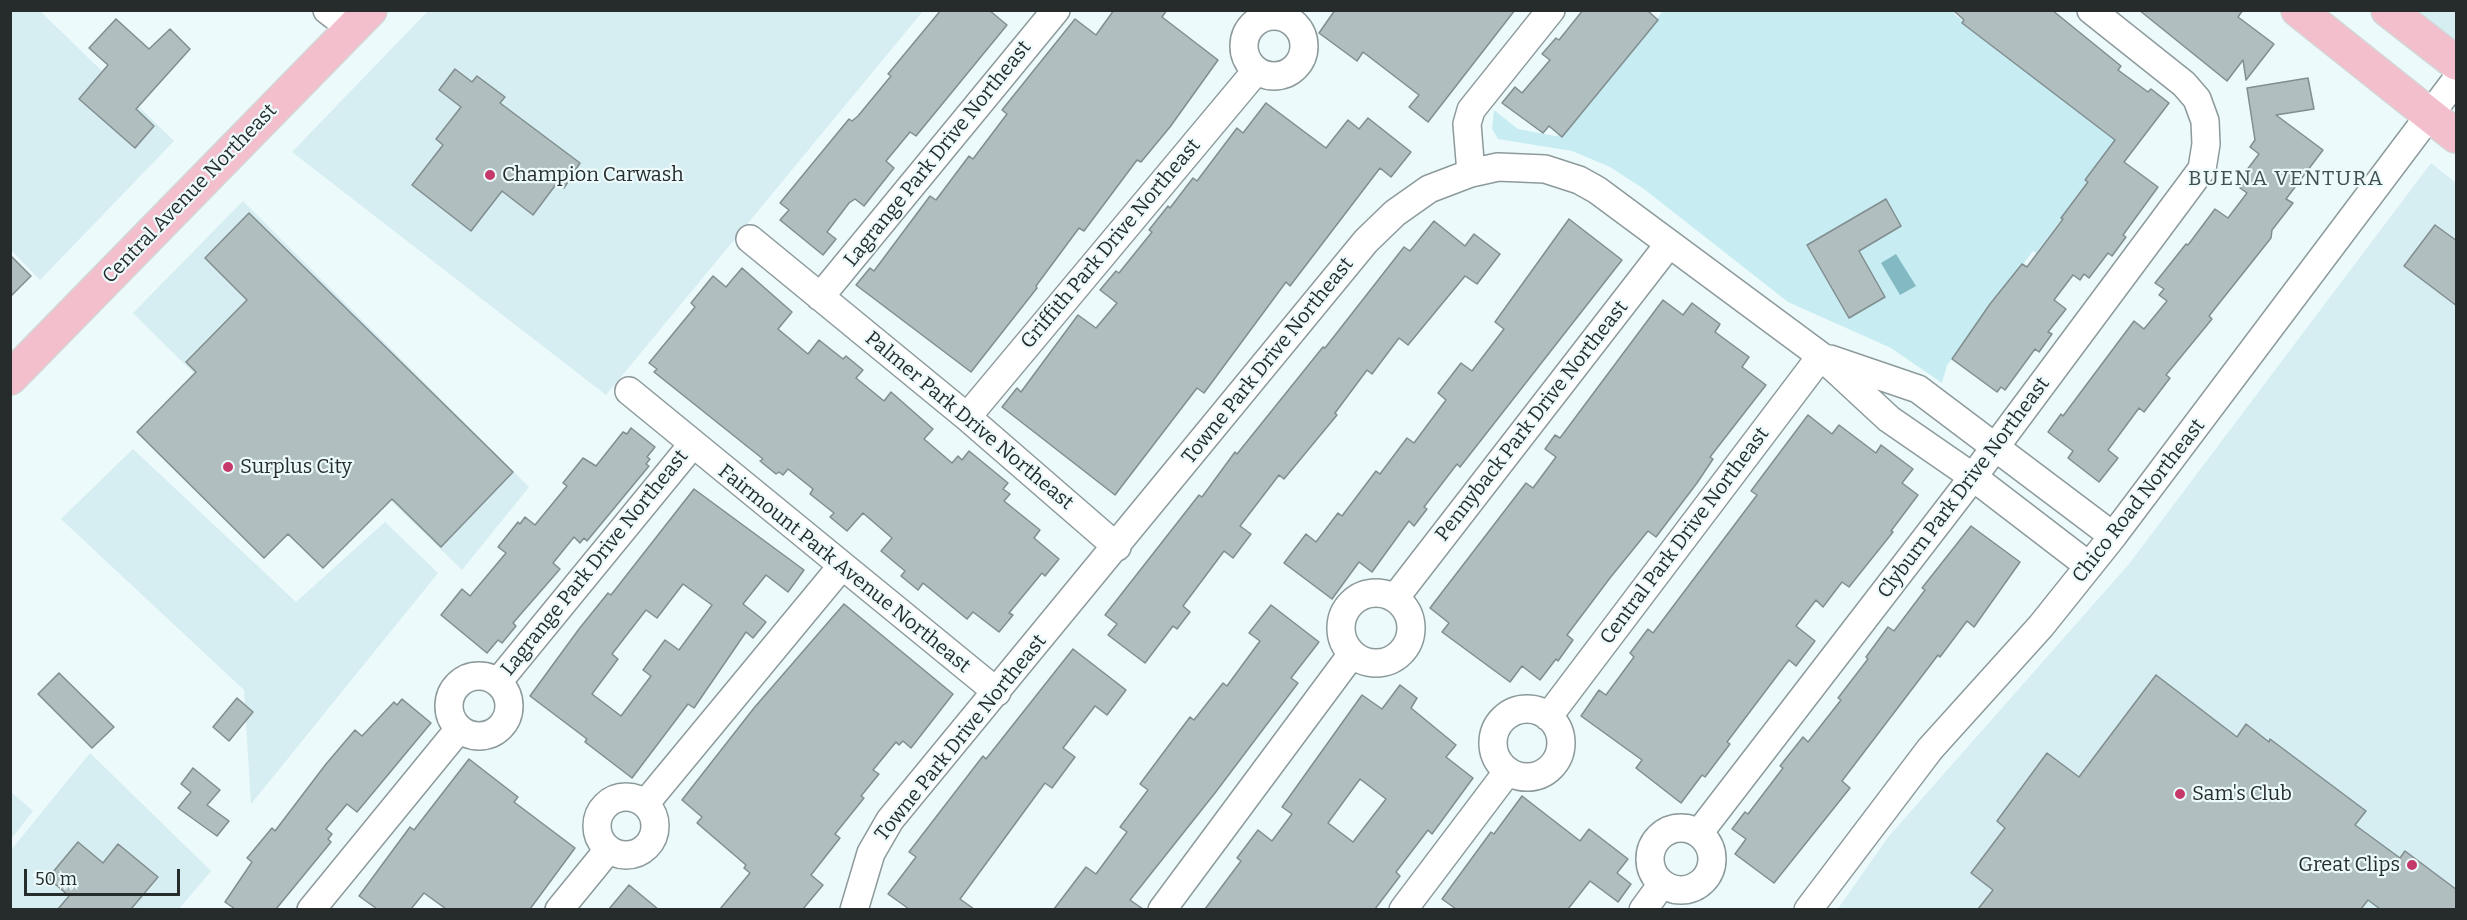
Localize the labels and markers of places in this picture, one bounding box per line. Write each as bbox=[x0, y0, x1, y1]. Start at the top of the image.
place label: Champion Carwash bbox=[502, 163, 684, 187]
marker: Champion Carwash bbox=[483, 168, 497, 182]
place label: Surplus City bbox=[240, 455, 352, 479]
marker: Surplus City bbox=[221, 460, 235, 474]
place label: Sam's Club bbox=[2192, 782, 2292, 806]
marker: Sam's Club bbox=[2173, 787, 2187, 801]
place label: Great Clips bbox=[2298, 853, 2400, 877]
marker: Great Clips bbox=[2405, 858, 2419, 872]

